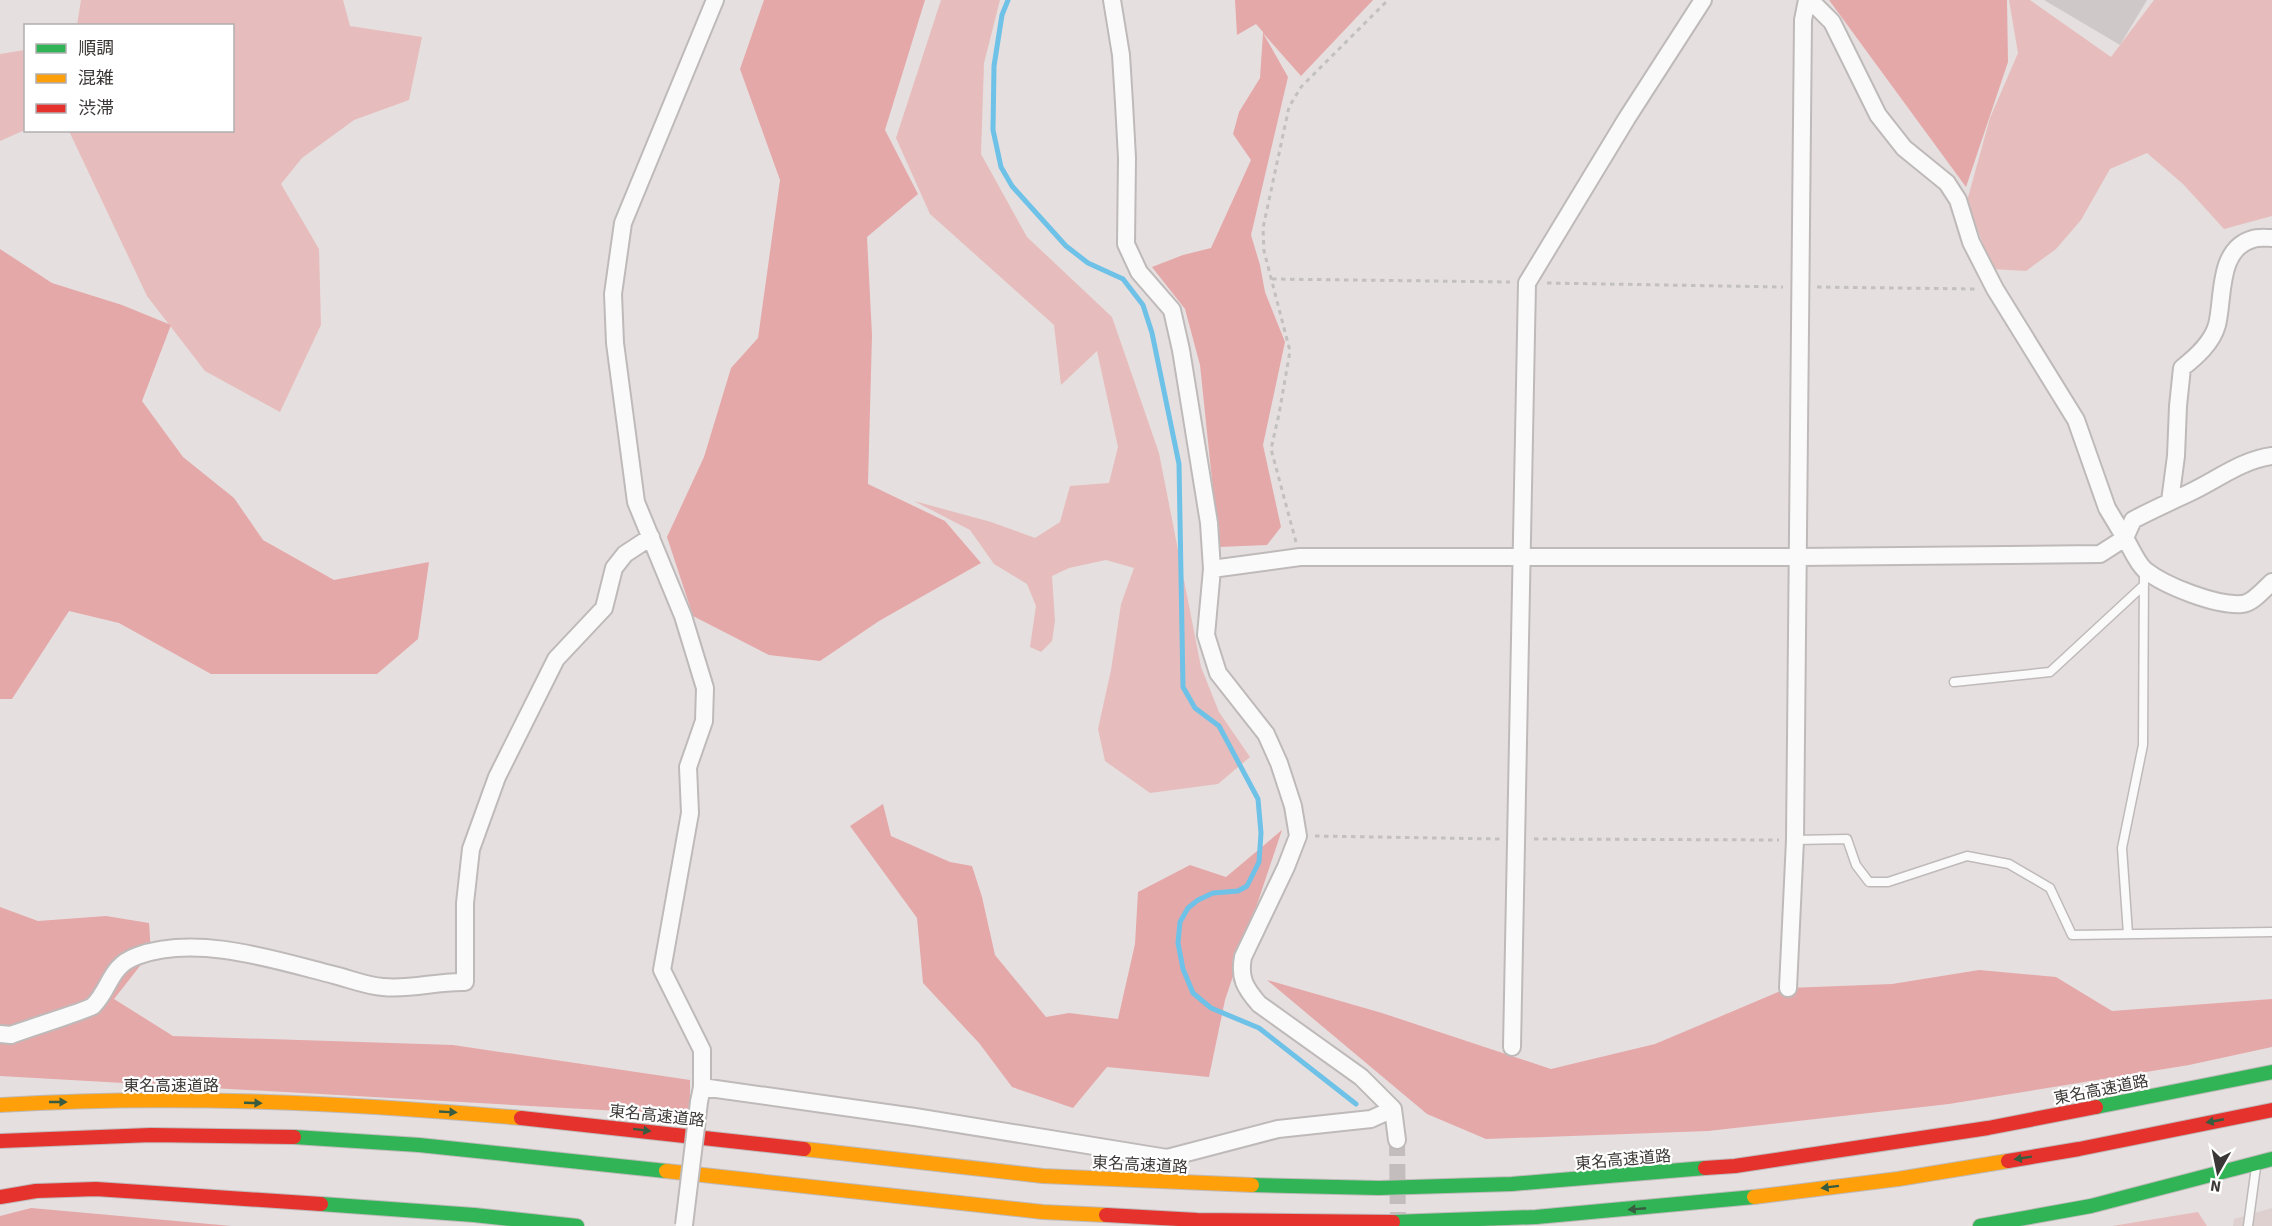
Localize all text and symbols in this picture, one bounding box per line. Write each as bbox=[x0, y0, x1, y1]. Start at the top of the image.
legend bbox=[24, 24, 234, 132]
text: 順調 bbox=[78, 36, 114, 61]
text: 混雑 bbox=[78, 66, 114, 91]
text: 渋滞 bbox=[78, 96, 114, 121]
street label: 東名高速道路 bbox=[2052, 1070, 2150, 1110]
street label: 東名高速道路 bbox=[123, 1075, 219, 1097]
one-way arrow bbox=[49, 1097, 68, 1106]
one-way arrow bbox=[244, 1098, 263, 1107]
street label: 東名高速道路 bbox=[608, 1100, 706, 1132]
one-way arrow bbox=[439, 1108, 458, 1117]
one-way arrow bbox=[2205, 1117, 2224, 1126]
one-way arrow bbox=[633, 1125, 652, 1135]
north arrow bbox=[2188, 1142, 2248, 1202]
street label: 東名高速道路 bbox=[1574, 1145, 1672, 1175]
street label: 東名高速道路 bbox=[1091, 1152, 1188, 1178]
one-way arrow bbox=[2013, 1154, 2032, 1163]
text: N bbox=[2209, 1174, 2223, 1198]
one-way arrow bbox=[1821, 1183, 1840, 1192]
one-way arrow bbox=[1627, 1204, 1646, 1214]

